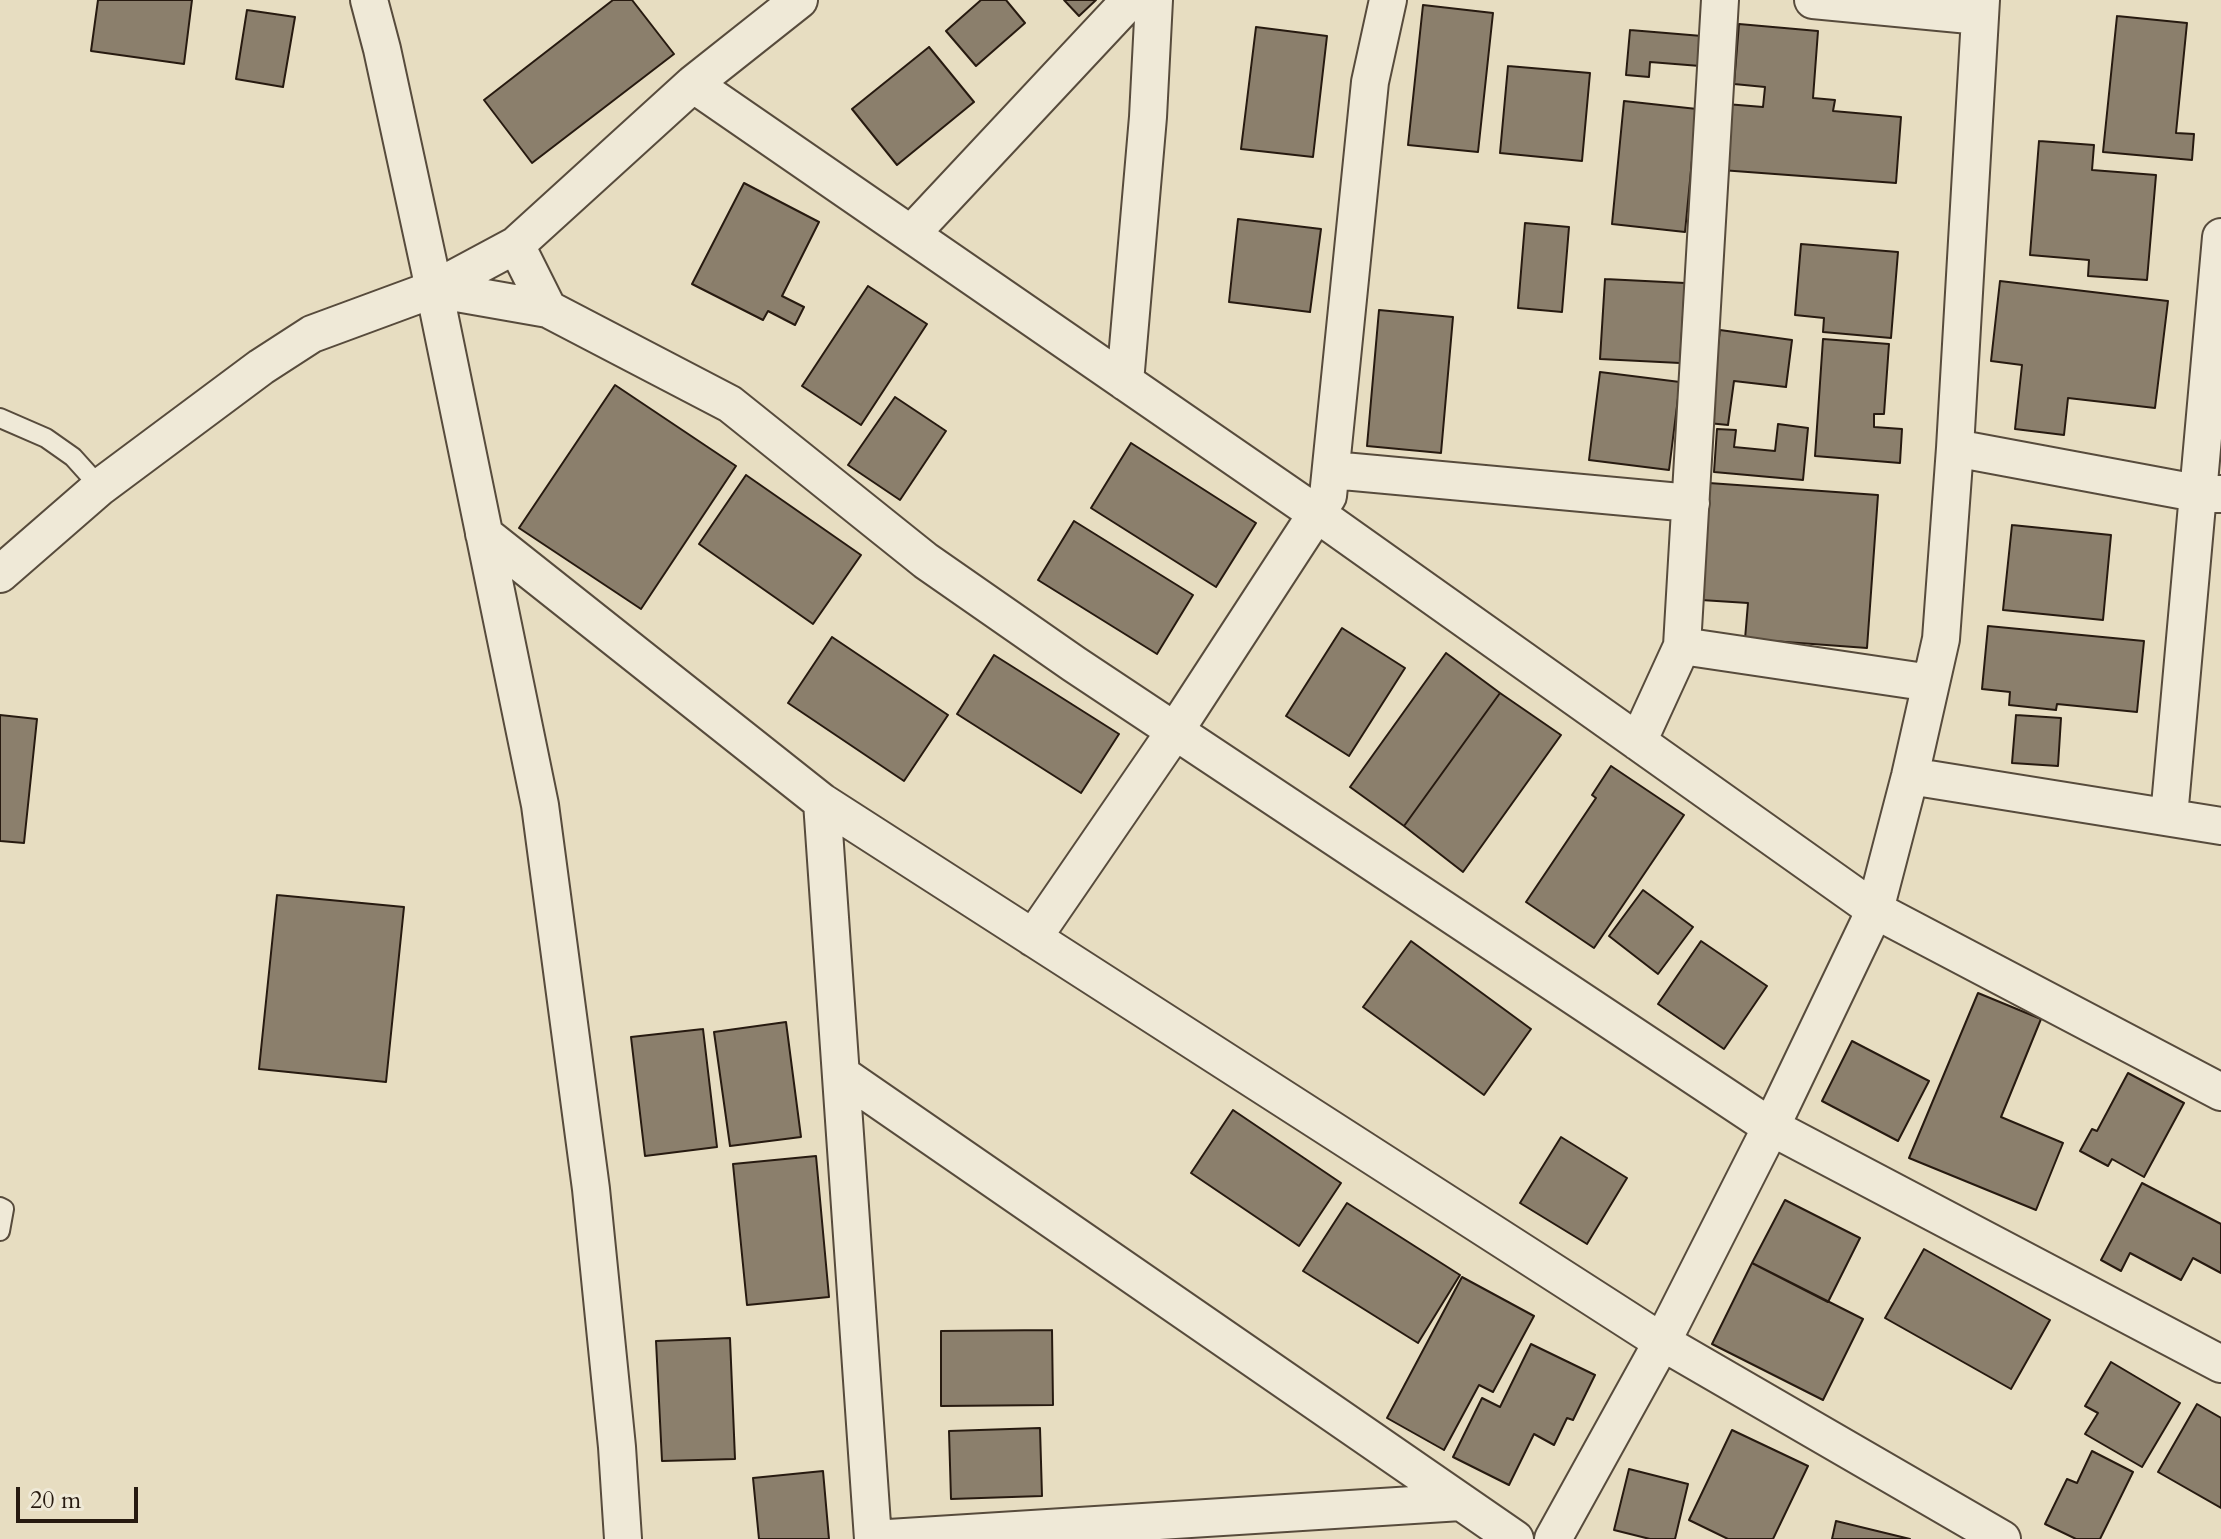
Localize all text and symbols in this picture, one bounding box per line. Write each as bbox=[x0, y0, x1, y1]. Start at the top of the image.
scale bar bbox=[20, 1471, 142, 1521]
text: 20 m bbox=[30, 1484, 81, 1517]

